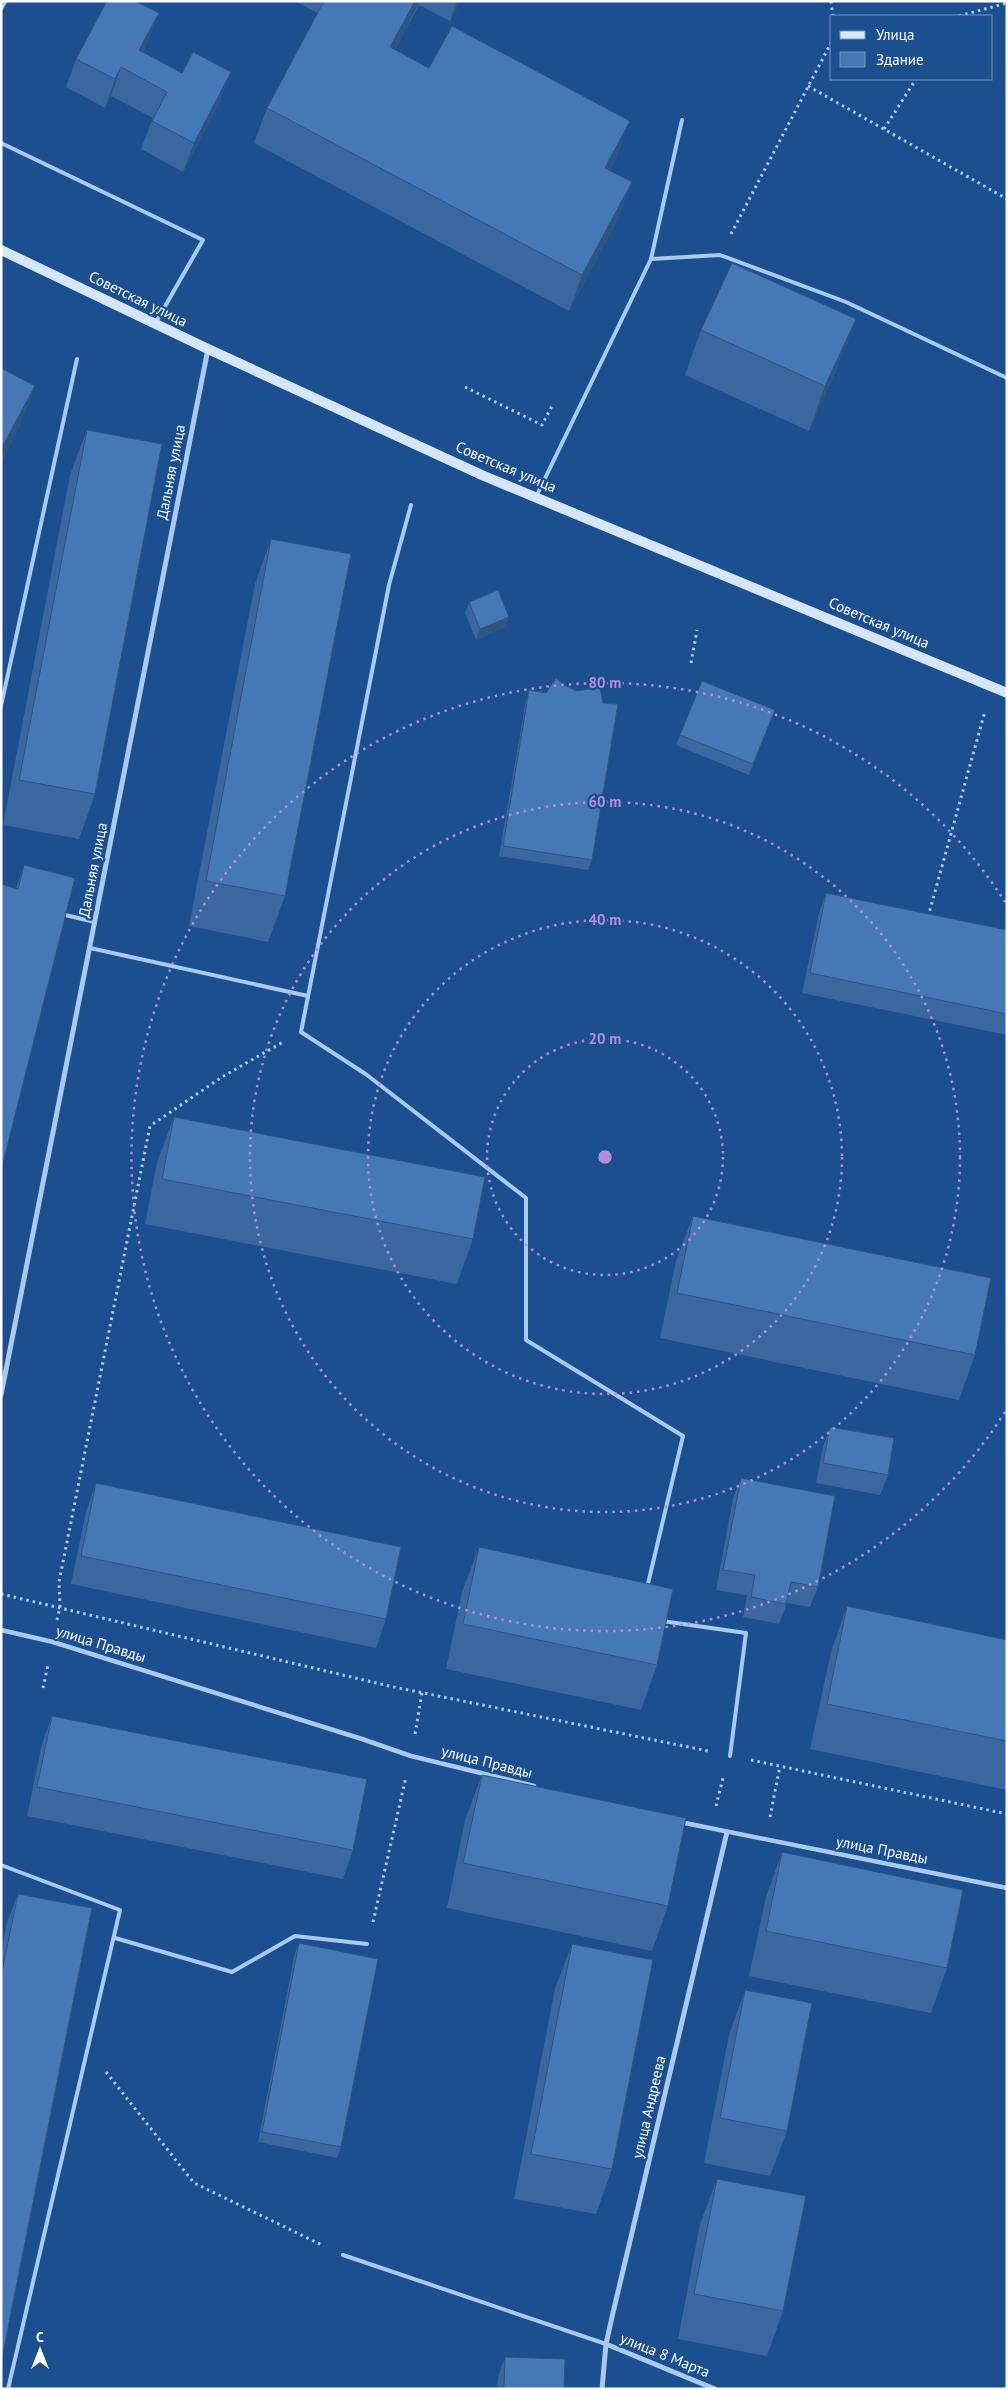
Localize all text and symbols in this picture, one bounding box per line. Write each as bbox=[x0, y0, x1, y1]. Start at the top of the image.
legend bbox=[830, 15, 993, 80]
text: Улица bbox=[876, 25, 914, 44]
text: Здание bbox=[876, 50, 924, 69]
street label: Советская улица bbox=[86, 266, 191, 331]
street label: Дальняя улица bbox=[152, 423, 189, 521]
street label: Советская улица bbox=[453, 437, 559, 496]
street label: Советская улица bbox=[826, 593, 932, 652]
text: 80 m bbox=[589, 673, 621, 692]
text: 60 m bbox=[589, 792, 621, 811]
street label: Дальняя улица bbox=[74, 821, 111, 919]
text: 40 m bbox=[589, 910, 621, 929]
text: 20 m bbox=[589, 1029, 621, 1048]
centre of rings bbox=[596, 1148, 614, 1166]
street label: улица Правды bbox=[54, 1621, 148, 1666]
street label: улица Правды bbox=[440, 1741, 535, 1782]
street label: улица Правды bbox=[835, 1831, 930, 1868]
street label: улица Андреева bbox=[627, 2054, 670, 2160]
north arrow bbox=[15, 2325, 65, 2375]
text: С bbox=[36, 2328, 44, 2346]
street label: улица 8 Марта bbox=[618, 2328, 713, 2381]

